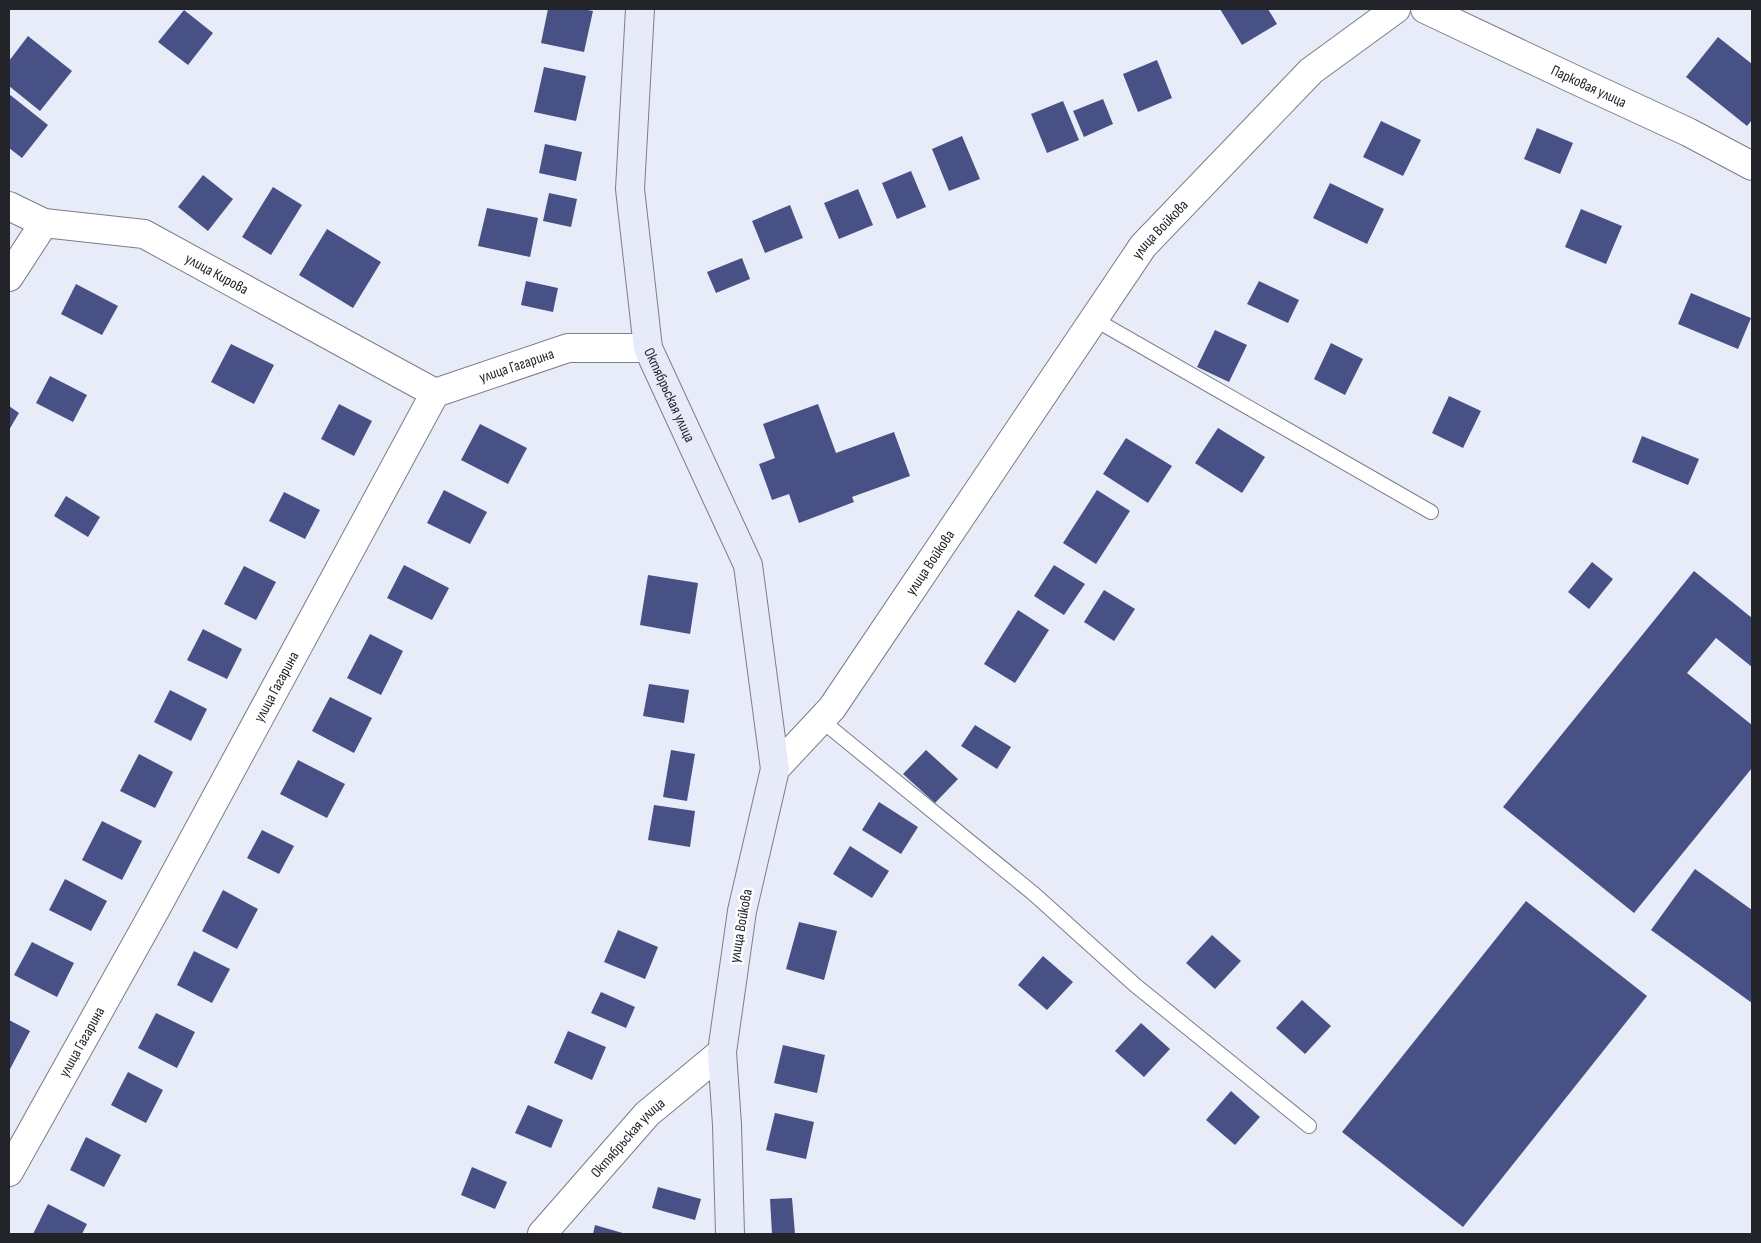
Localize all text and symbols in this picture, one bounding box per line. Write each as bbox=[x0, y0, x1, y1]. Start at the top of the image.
street label: Парковая улица bbox=[1548, 60, 1630, 112]
street label: улица Войкова bbox=[1127, 195, 1192, 263]
street label: улица Кирова bbox=[182, 249, 252, 299]
street label: улица Гагарина bbox=[477, 344, 557, 387]
street label: Октябрьская улица bbox=[640, 345, 700, 445]
street label: улица Войкова bbox=[901, 526, 959, 599]
street label: улица Гагарина bbox=[249, 648, 303, 725]
street label: улица Войкова bbox=[725, 887, 757, 964]
street label: улица Гагарина bbox=[54, 1003, 109, 1081]
street label: Октябрьская улица bbox=[586, 1094, 669, 1181]

